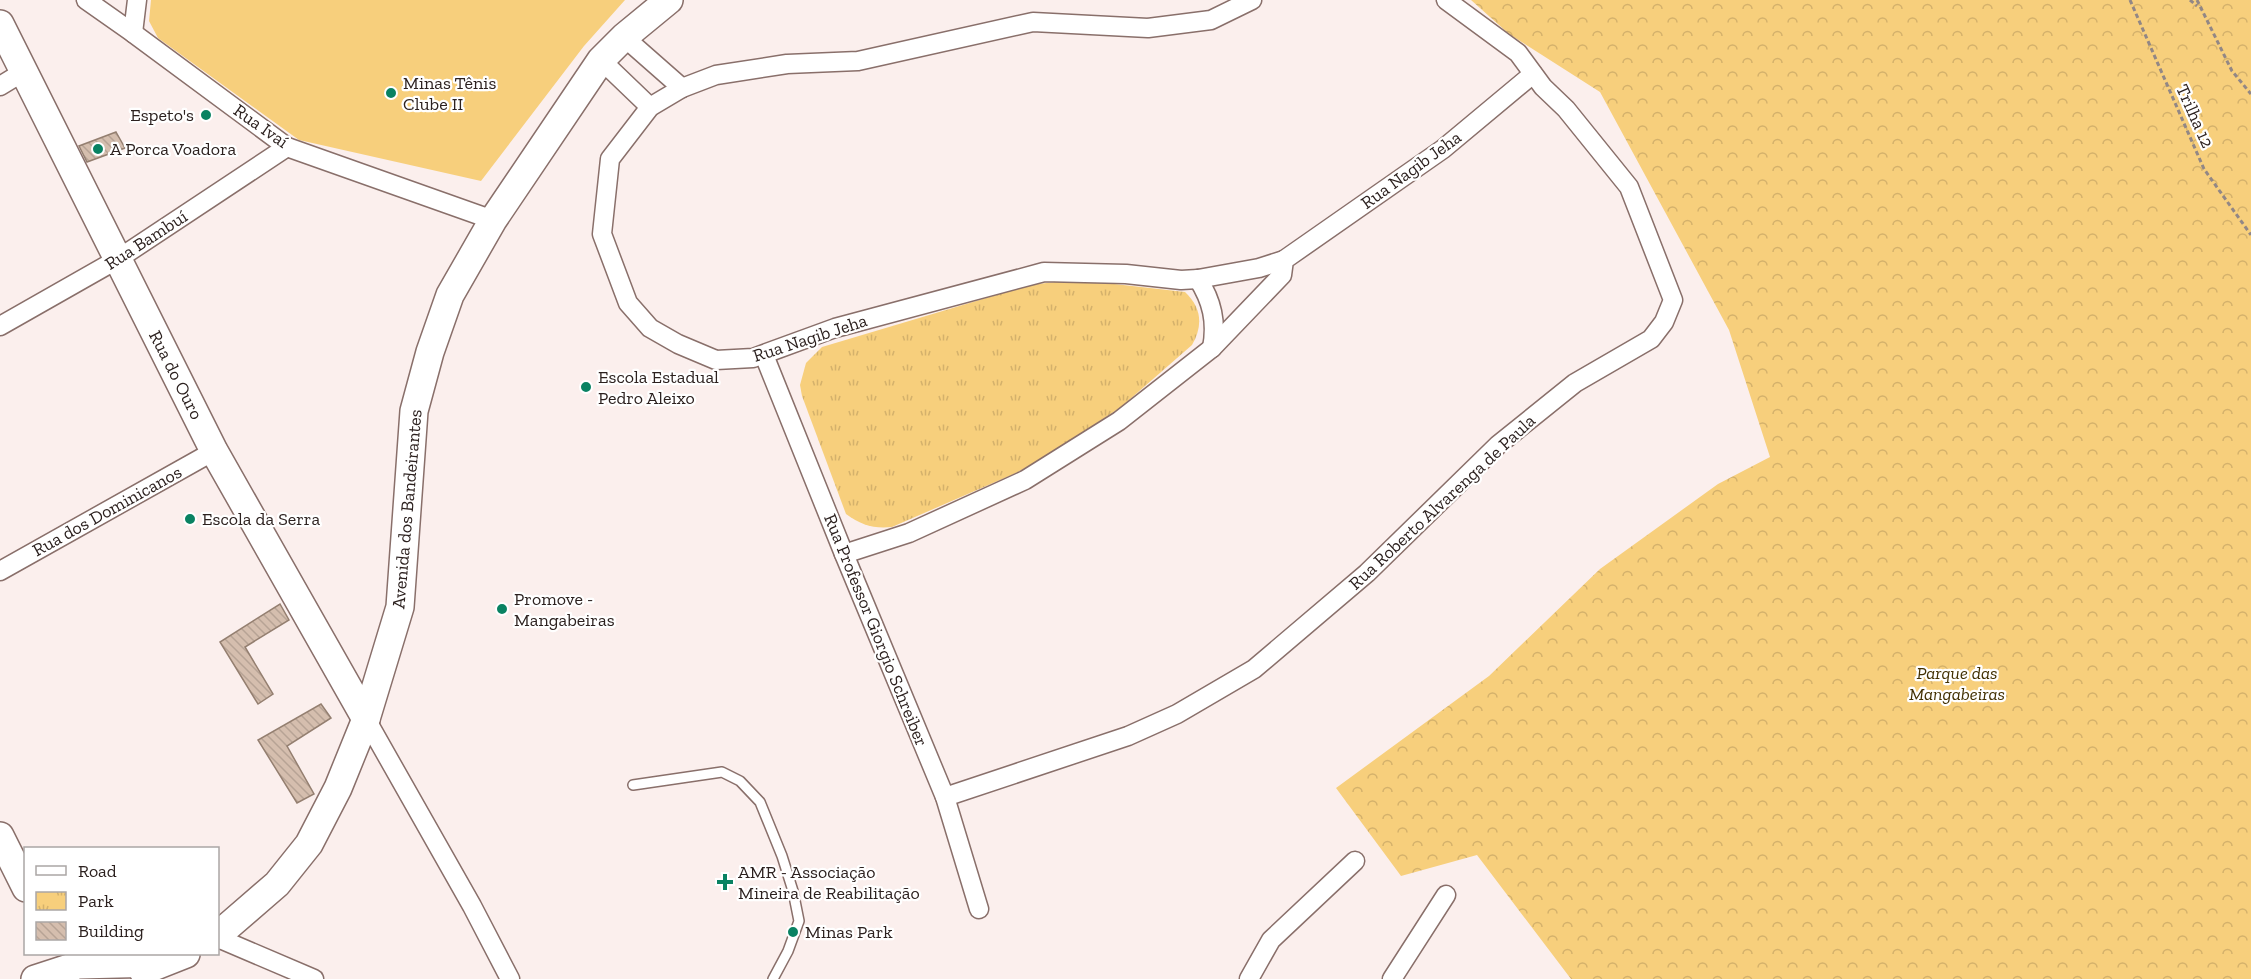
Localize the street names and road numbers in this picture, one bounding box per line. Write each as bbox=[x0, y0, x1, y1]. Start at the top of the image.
street label: Trilha 12 bbox=[2171, 81, 2219, 151]
street label: Rua Ivaí bbox=[229, 99, 293, 153]
street label: Rua Nagib Jeha bbox=[1356, 126, 1466, 214]
street label: Rua Bambuí bbox=[101, 205, 191, 275]
street label: Rua Nagib Jeha bbox=[750, 309, 870, 367]
street label: Rua do Ouro bbox=[144, 327, 208, 423]
street label: Avenida dos Bandeirantes bbox=[387, 408, 427, 610]
street label: Rua Roberto Alvarenga de Paula bbox=[1344, 409, 1540, 594]
street label: Rua dos Dominicanos bbox=[28, 461, 186, 561]
street label: Rua Professor Giorgio Schreiber bbox=[819, 511, 933, 749]

